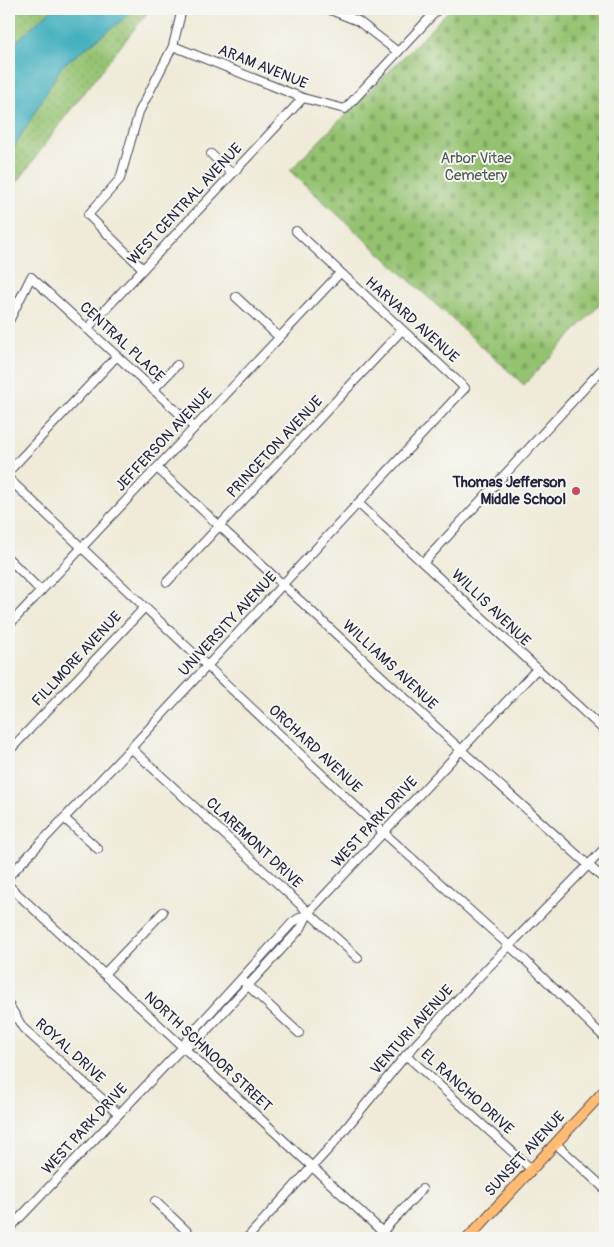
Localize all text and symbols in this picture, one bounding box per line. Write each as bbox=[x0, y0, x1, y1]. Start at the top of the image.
street label: ARAM AVENUE bbox=[215, 40, 311, 94]
street label: WEST CENTRAL AVENUE bbox=[124, 139, 247, 269]
park label: Arbor Vitae Cemetery bbox=[440, 149, 512, 185]
street label: HARVARD AVENUE bbox=[361, 273, 463, 367]
street label: CENTRAL PLACE bbox=[75, 298, 169, 386]
street label: JEFFERSON AVENUE bbox=[111, 384, 217, 495]
street label: PRINCETON AVENUE bbox=[223, 392, 327, 502]
place label: Thomas Jefferson Middle School bbox=[452, 473, 567, 509]
marker: Thomas Jefferson Middle School bbox=[570, 485, 582, 497]
street label: WILLIS AVENUE bbox=[447, 565, 535, 651]
street label: UNIVERSITY AVENUE bbox=[175, 568, 281, 680]
street label: FILLMORE AVENUE bbox=[28, 607, 126, 710]
street label: WILLIAMS AVENUE bbox=[338, 616, 442, 714]
street label: ORCHARD AVENUE bbox=[264, 701, 366, 797]
street label: WEST PARK DRIVE bbox=[328, 772, 422, 871]
street label: CLAREMONT DRIVE bbox=[202, 793, 306, 893]
street label: VENTURI AVENUE bbox=[367, 981, 457, 1079]
street label: NORTH SCHNOOR STREET bbox=[140, 988, 276, 1116]
street label: ROYAL DRIVE bbox=[31, 1015, 109, 1087]
street label: EL RANCHO DRIVE bbox=[417, 1045, 518, 1139]
street label: WEST PARK DRIVE bbox=[38, 1079, 132, 1178]
street label: SUNSET AVENUE bbox=[481, 1107, 569, 1201]

